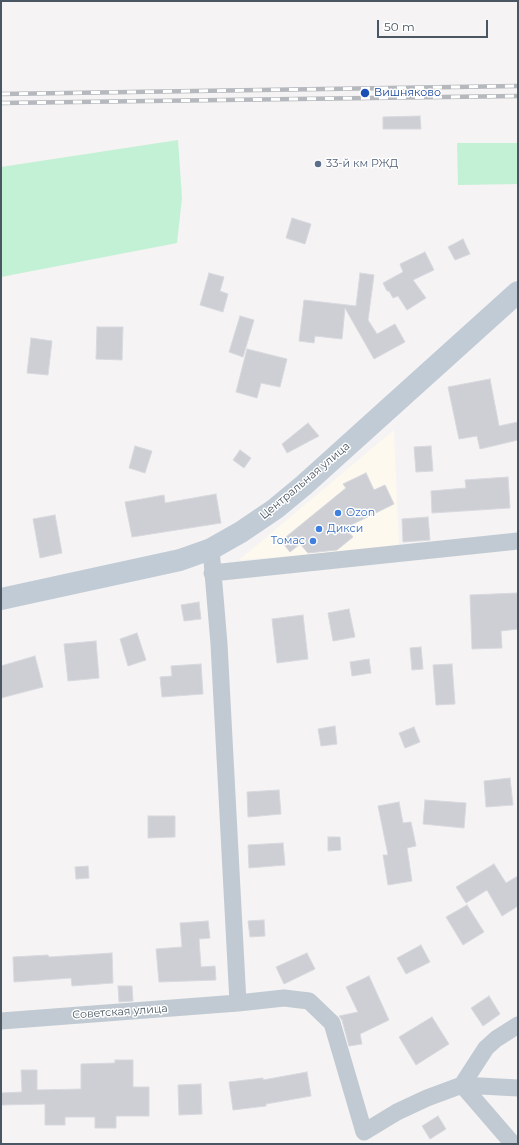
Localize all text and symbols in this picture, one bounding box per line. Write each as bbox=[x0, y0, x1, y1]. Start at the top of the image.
scale bar bbox=[379, 12, 490, 38]
text: 50 m bbox=[384, 19, 415, 34]
place label: Вишняково bbox=[374, 86, 441, 100]
marker: Вишняково bbox=[359, 87, 371, 99]
place label: 33-й км РЖД bbox=[326, 157, 398, 171]
marker: 33-й км РЖД bbox=[313, 159, 323, 169]
street label: Центральная улица bbox=[257, 440, 353, 522]
place label: Ozon bbox=[346, 506, 375, 520]
marker: Ozon bbox=[333, 508, 343, 518]
place label: Дикси bbox=[327, 522, 363, 536]
marker: Дикси bbox=[314, 524, 324, 534]
place label: Томас bbox=[271, 534, 305, 548]
marker: Томас bbox=[308, 536, 318, 546]
street label: Советская улица bbox=[72, 1002, 168, 1022]

